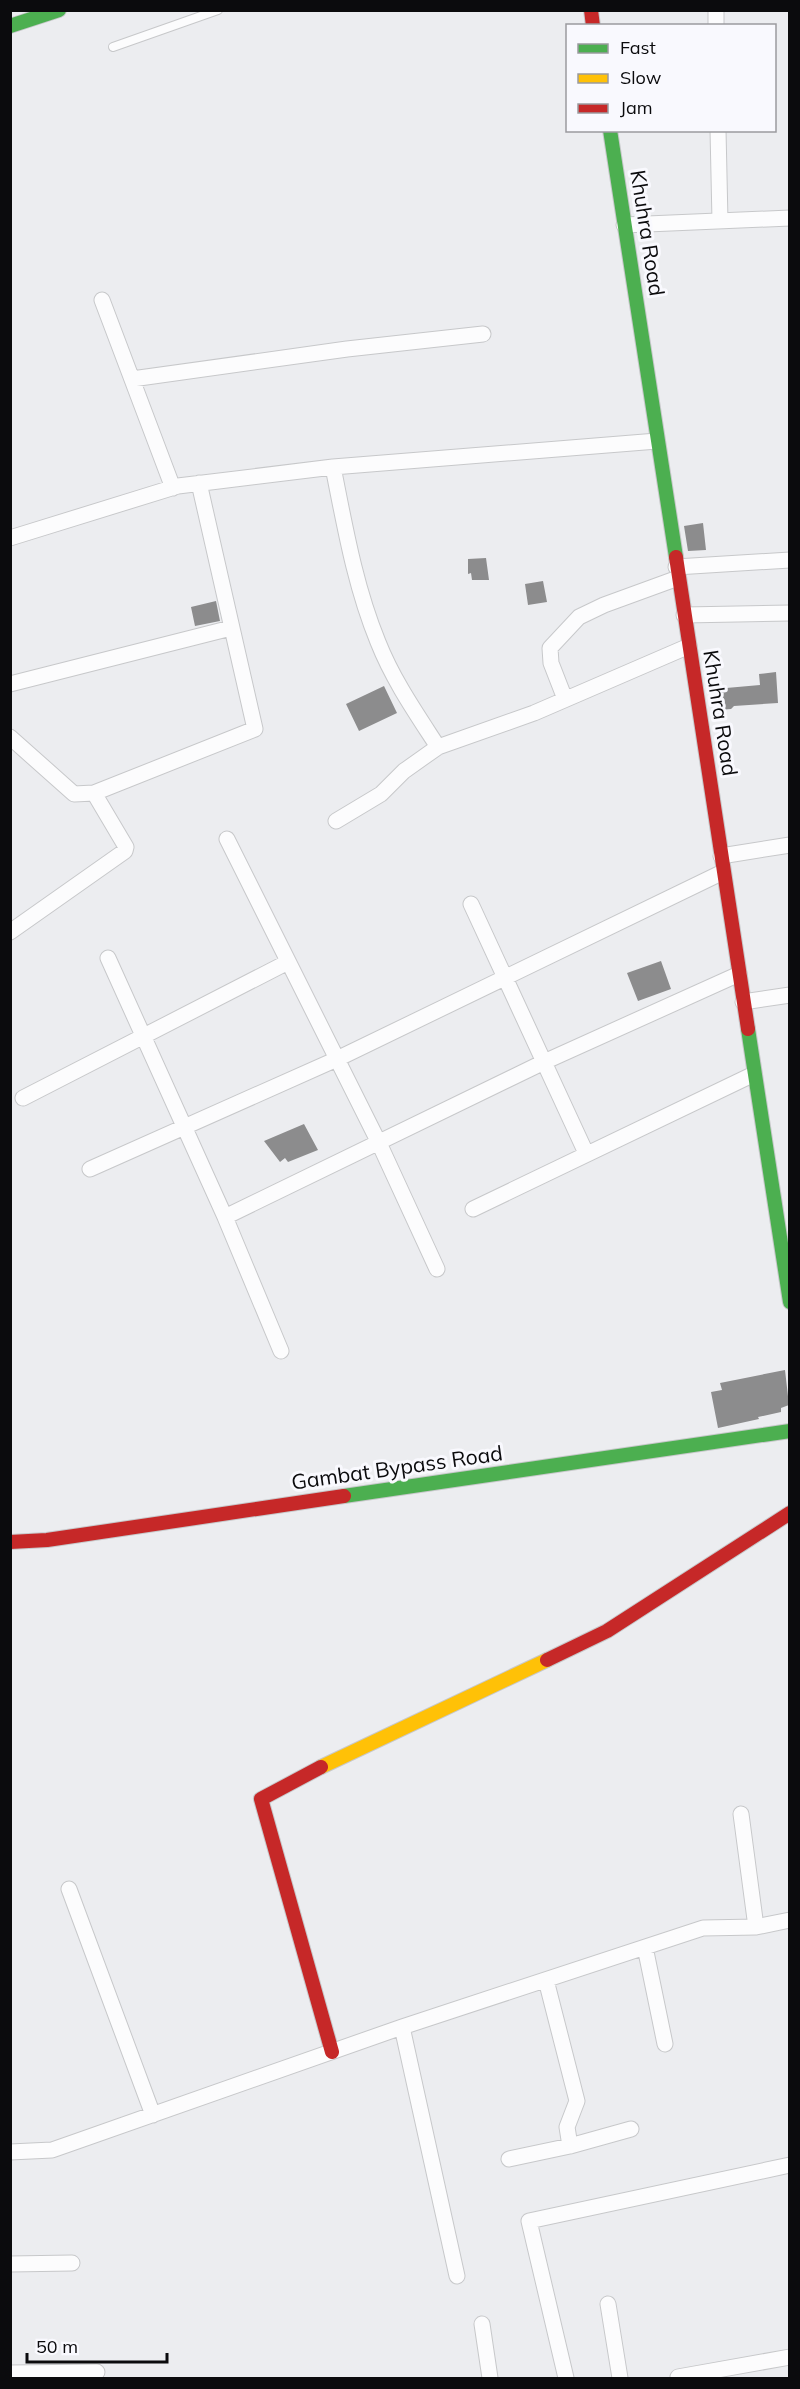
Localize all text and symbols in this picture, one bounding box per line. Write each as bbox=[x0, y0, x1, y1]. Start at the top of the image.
legend bbox=[566, 24, 776, 132]
text: Fast bbox=[620, 36, 656, 59]
text: Slow bbox=[620, 66, 662, 89]
text: Jam bbox=[620, 96, 653, 119]
street label: Khuhra Road bbox=[625, 168, 671, 298]
street label: Khuhra Road bbox=[698, 648, 744, 778]
street label: Gambat Bypass Road bbox=[290, 1439, 504, 1495]
scale bar bbox=[27, 2326, 166, 2364]
text: 50 m bbox=[36, 2335, 78, 2358]

